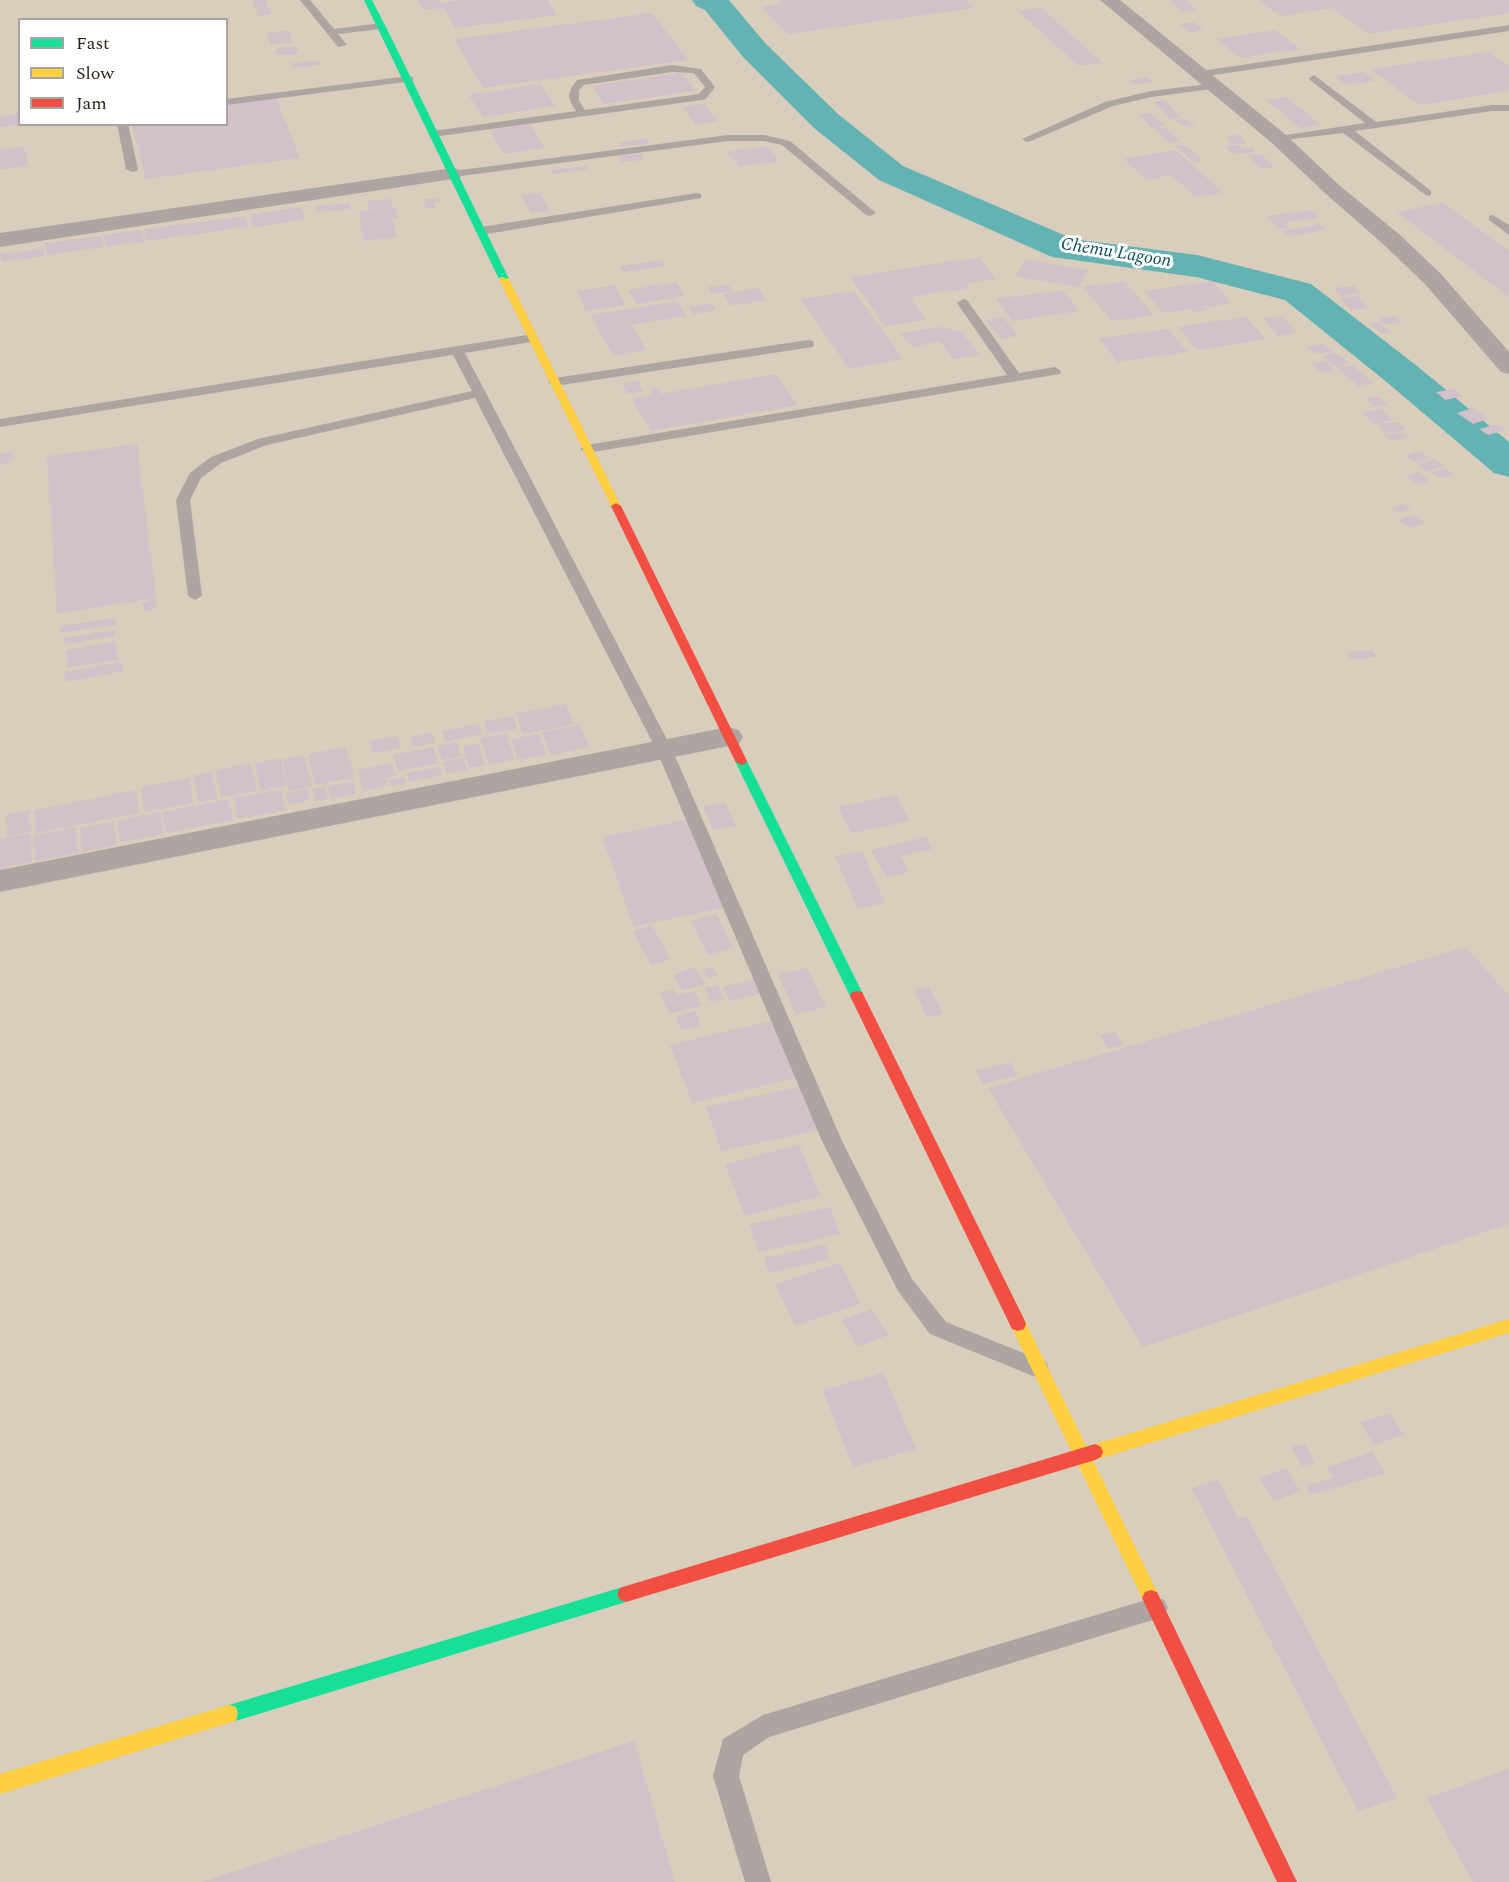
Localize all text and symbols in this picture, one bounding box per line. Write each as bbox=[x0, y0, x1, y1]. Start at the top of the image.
legend bbox=[18, 18, 228, 126]
text: Fast bbox=[76, 30, 109, 57]
text: Slow bbox=[76, 60, 114, 87]
text: Jam bbox=[76, 90, 107, 117]
water label: Chemu Lagoon bbox=[1059, 235, 1173, 273]

